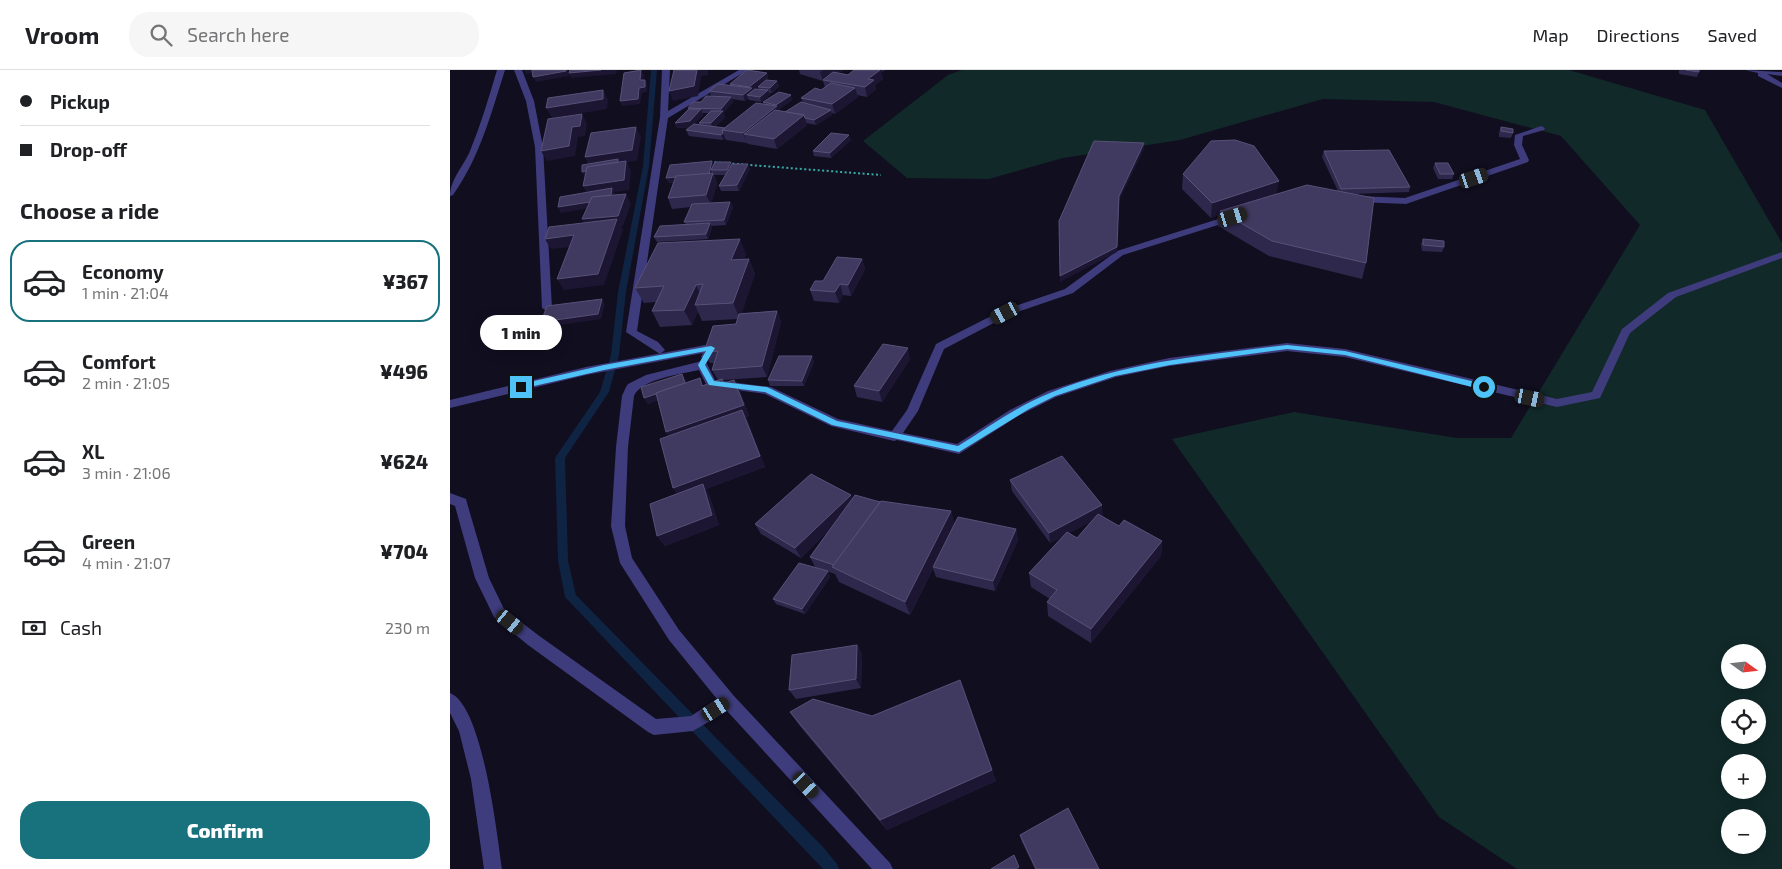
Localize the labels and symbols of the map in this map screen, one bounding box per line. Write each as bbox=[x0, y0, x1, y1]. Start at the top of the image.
car bbox=[1457, 166, 1490, 190]
car bbox=[1216, 205, 1249, 229]
car bbox=[988, 299, 1021, 327]
callout: 1 min bbox=[480, 314, 562, 350]
route end bbox=[510, 376, 532, 398]
route start bbox=[1473, 376, 1495, 398]
car bbox=[1513, 388, 1546, 408]
car bbox=[493, 607, 526, 637]
north arrow bbox=[1721, 644, 1766, 689]
car bbox=[699, 695, 732, 723]
car bbox=[790, 769, 821, 801]

